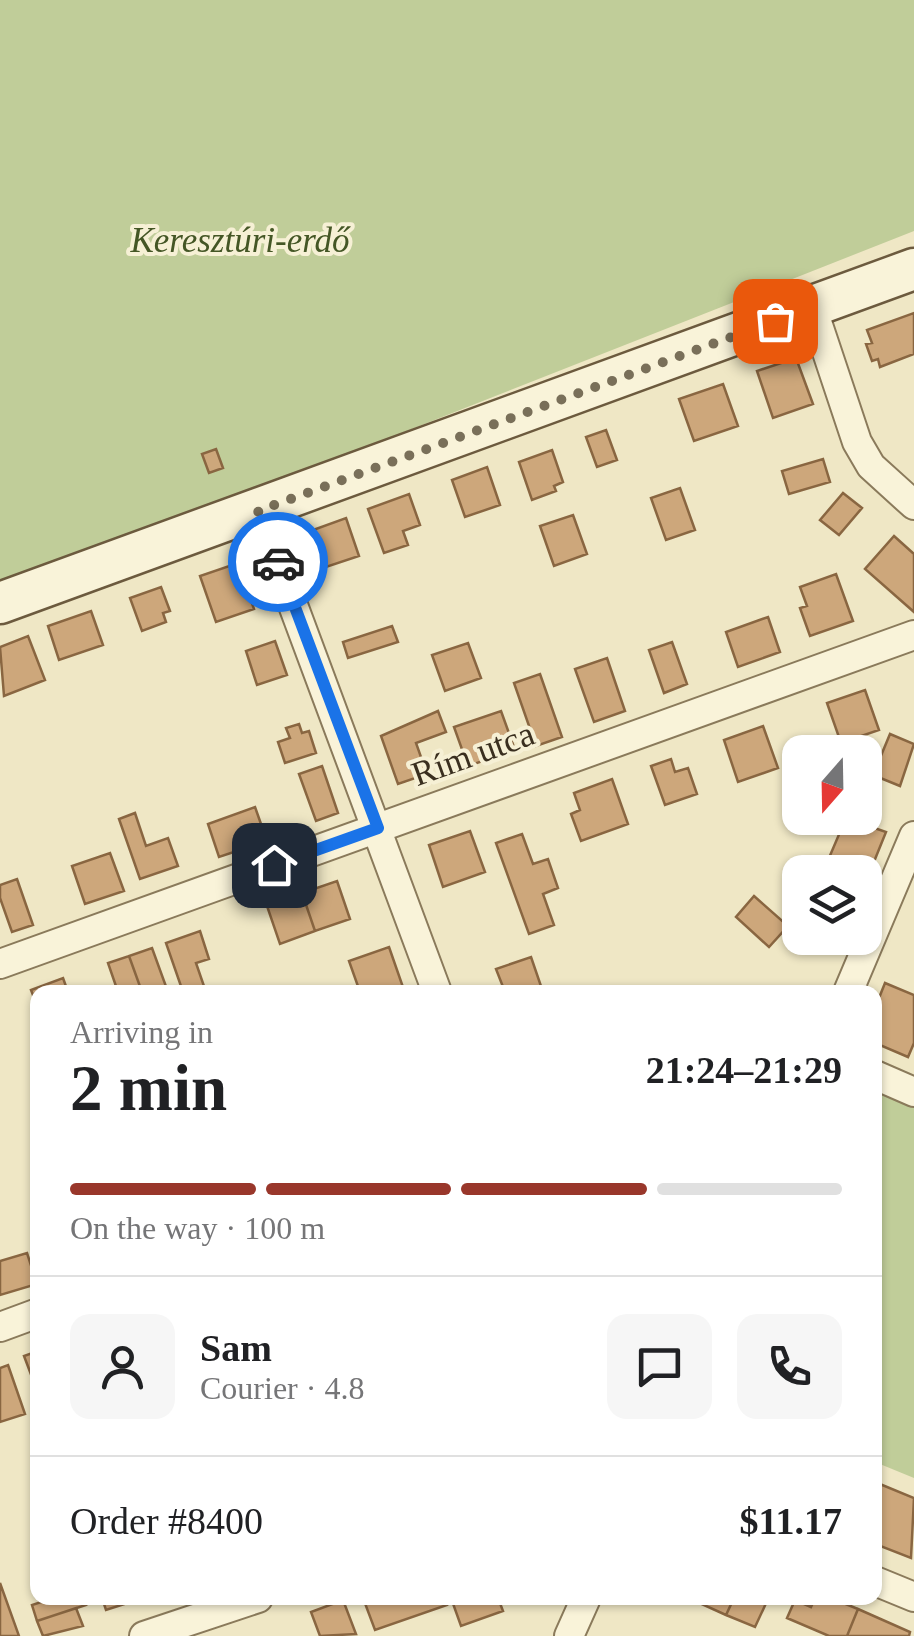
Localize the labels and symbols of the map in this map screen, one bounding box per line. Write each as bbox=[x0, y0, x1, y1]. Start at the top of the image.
park label: Keresztúri-erdő bbox=[129, 221, 351, 260]
pin bbox=[733, 279, 818, 364]
courier bbox=[228, 512, 328, 612]
street label: Rím utca bbox=[406, 714, 540, 794]
north arrow bbox=[782, 735, 882, 835]
pin bbox=[232, 823, 317, 908]

